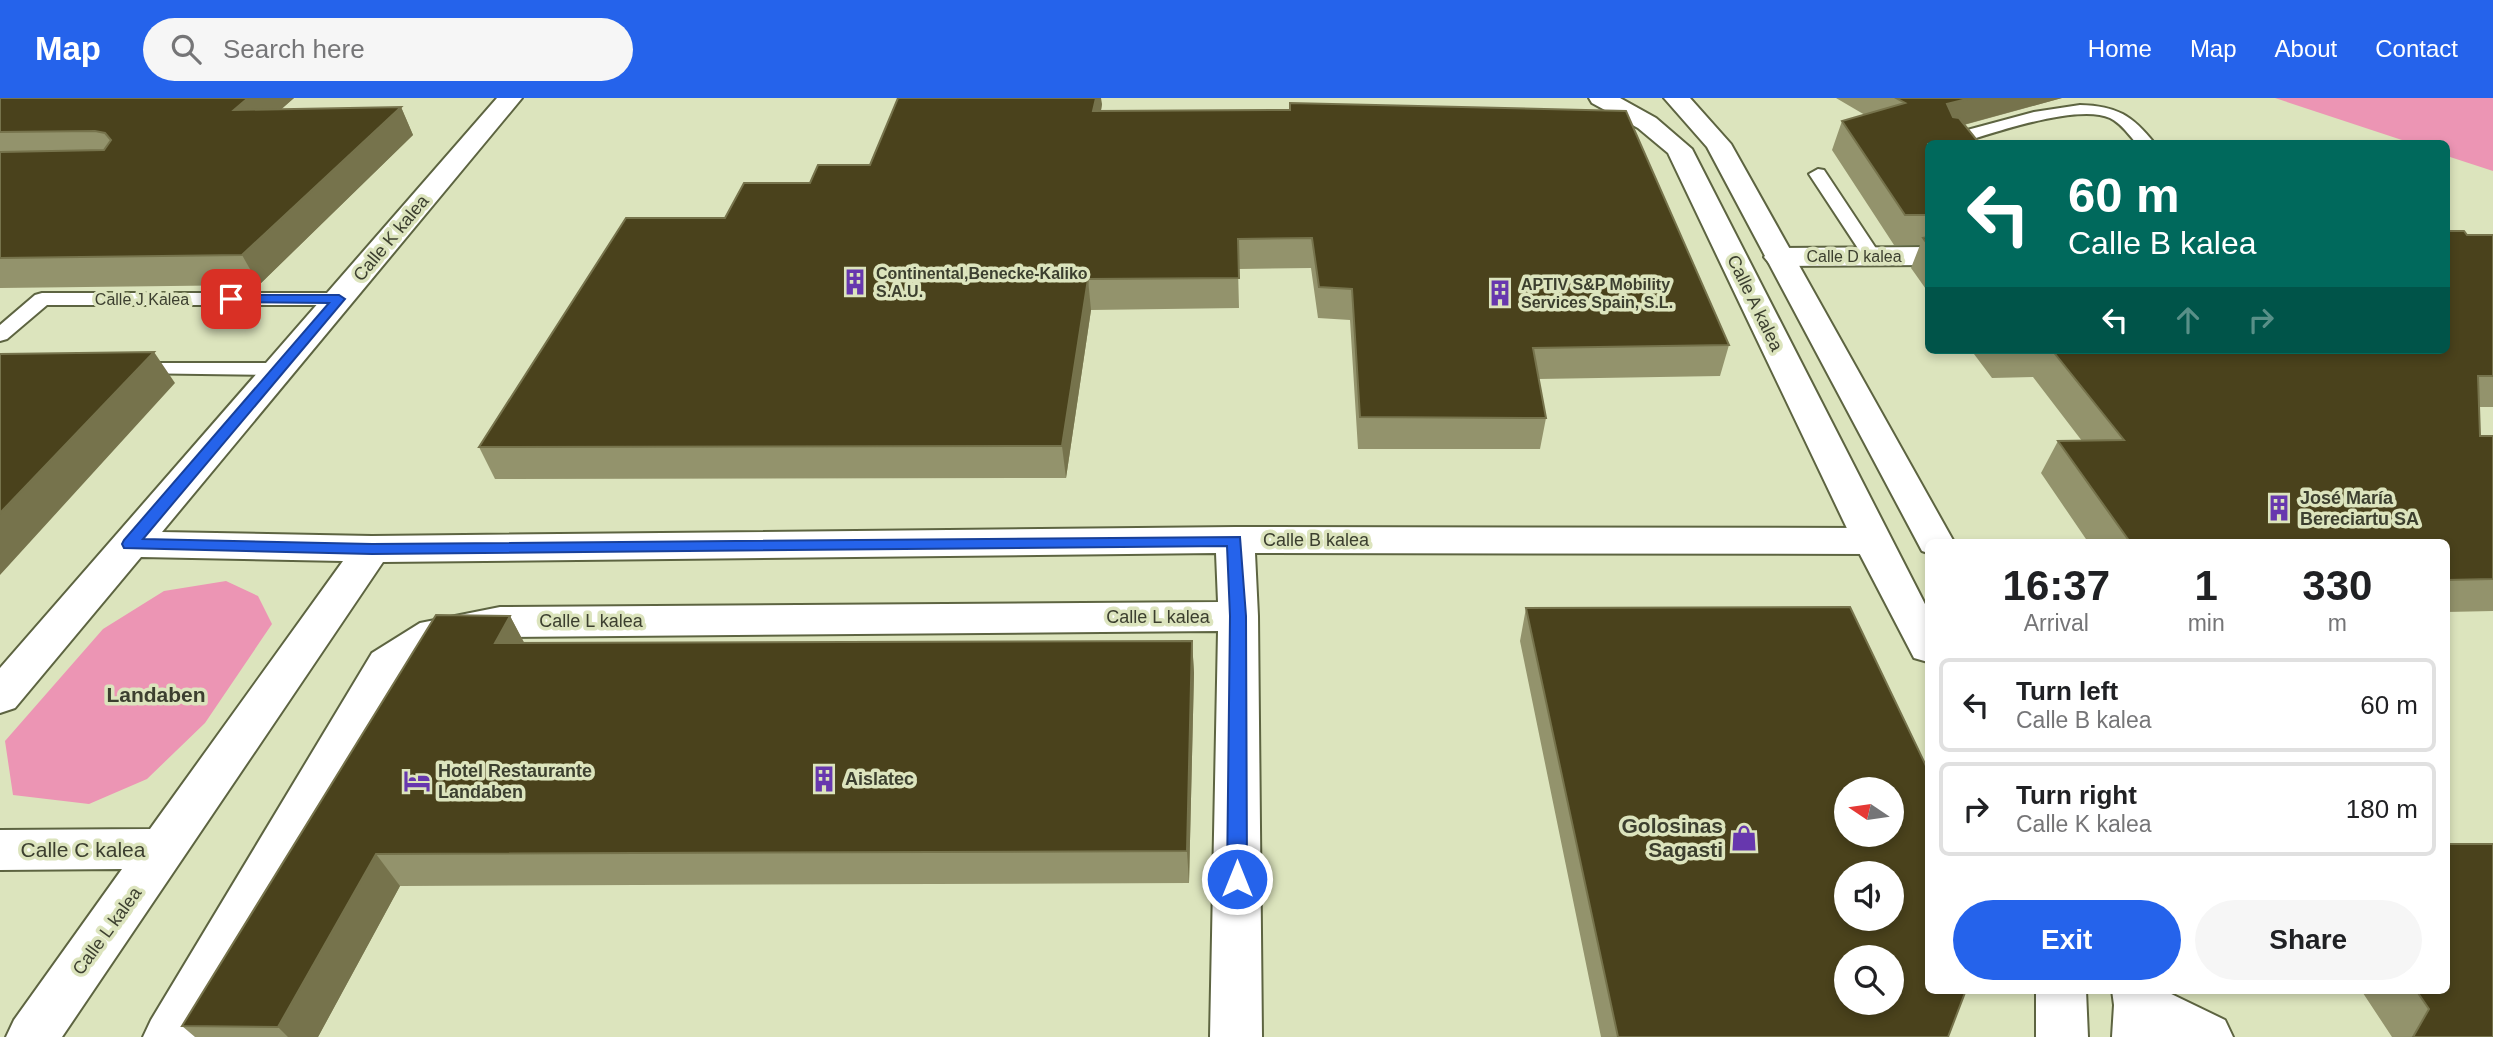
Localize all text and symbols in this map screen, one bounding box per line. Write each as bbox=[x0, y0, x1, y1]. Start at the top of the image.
search box bbox=[143, 18, 633, 81]
text: Map bbox=[35, 30, 101, 67]
icon: search bbox=[167, 30, 205, 68]
text: Search here bbox=[223, 34, 365, 64]
text: Home bbox=[2088, 35, 2152, 62]
text: Map bbox=[2190, 35, 2237, 62]
text: About bbox=[2275, 35, 2337, 62]
text: Contact bbox=[2375, 35, 2458, 62]
icon: left bbox=[1953, 168, 2044, 259]
text: 60 m bbox=[2068, 168, 2180, 222]
street label: Calle K kalea bbox=[349, 190, 433, 285]
text: Calle B kalea bbox=[2068, 225, 2257, 261]
street label: Calle D kalea bbox=[1806, 248, 1902, 265]
street label: Calle A kalea bbox=[1723, 252, 1787, 355]
place label: Continental,Benecke-Kaliko S.A.U. bbox=[876, 265, 1088, 300]
building icon: Continental,Benecke-Kaliko S.A.U. bbox=[840, 267, 870, 297]
pin bbox=[201, 269, 261, 329]
place label: APTIV S&P Mobility Services Spain, S.L. bbox=[1521, 276, 1673, 311]
building icon: APTIV S&P Mobility Services Spain, S.L. bbox=[1485, 278, 1515, 308]
icon: arrive bbox=[212, 280, 250, 318]
street label: Calle J Kalea bbox=[95, 291, 189, 308]
icon: left bbox=[2096, 301, 2134, 339]
icon: ahead bbox=[2169, 301, 2207, 339]
icon: right bbox=[2242, 301, 2280, 339]
place label: José María Bereciartu SA bbox=[2300, 488, 2419, 529]
building icon: José María Bereciartu SA bbox=[2264, 493, 2294, 523]
street label: Calle B kalea bbox=[1263, 530, 1370, 550]
text: 16:37 bbox=[2003, 562, 2110, 609]
text: 1 bbox=[2194, 562, 2218, 609]
text: 330 bbox=[2302, 562, 2372, 609]
street label: Calle L kalea bbox=[1106, 607, 1211, 627]
text: Arrival bbox=[2024, 610, 2089, 636]
text: min bbox=[2188, 610, 2225, 636]
text: m bbox=[2328, 610, 2347, 636]
street label: Calle L kalea bbox=[539, 611, 644, 631]
text: Turn left bbox=[2016, 676, 2118, 706]
district label: Landaben bbox=[106, 683, 206, 706]
icon: left bbox=[1957, 686, 1995, 724]
text: 60 m bbox=[2360, 690, 2418, 720]
text: Calle B kalea bbox=[2016, 707, 2152, 733]
place label: Hotel Restaurante Landaben bbox=[438, 761, 592, 802]
building icon: Aislatec bbox=[809, 764, 839, 794]
hotel icon: Hotel Restaurante Landaben bbox=[402, 766, 432, 796]
place label: Aislatec bbox=[845, 769, 914, 789]
north arrow bbox=[1834, 777, 1904, 847]
map controls bbox=[1834, 777, 1904, 1015]
text: Turn right bbox=[2016, 780, 2137, 810]
icon: right bbox=[1957, 790, 1995, 828]
text: 180 m bbox=[2346, 794, 2418, 824]
text: Calle K kalea bbox=[2016, 811, 2152, 837]
place label: Golosinas Sagasti bbox=[1621, 814, 1723, 861]
shop icon: Golosinas Sagasti bbox=[1729, 823, 1759, 853]
street label: Calle C kalea bbox=[21, 838, 146, 861]
position arrow bbox=[1200, 842, 1274, 916]
button: sound bbox=[1834, 861, 1904, 931]
street label: Calle L kalea bbox=[69, 883, 146, 979]
button: Exit bbox=[1953, 900, 2181, 980]
button: Share bbox=[2195, 900, 2422, 980]
button: search bbox=[1834, 945, 1904, 1015]

